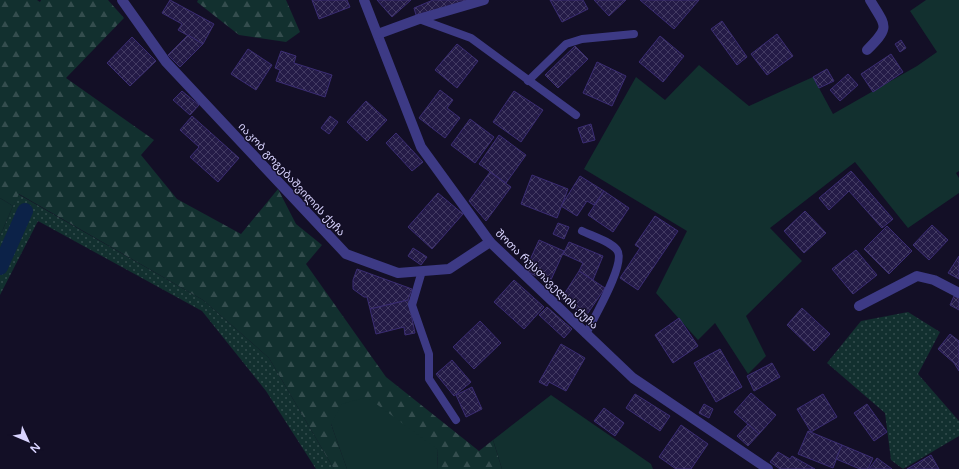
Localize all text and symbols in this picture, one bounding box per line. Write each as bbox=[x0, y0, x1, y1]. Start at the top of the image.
street label: იაკობ გოგებაშვილის ქუჩა bbox=[236, 120, 348, 239]
street label: შოთა რუსთაველის ქუჩა bbox=[493, 227, 601, 332]
north arrow bbox=[8, 421, 48, 461]
text: N bbox=[27, 440, 43, 455]

